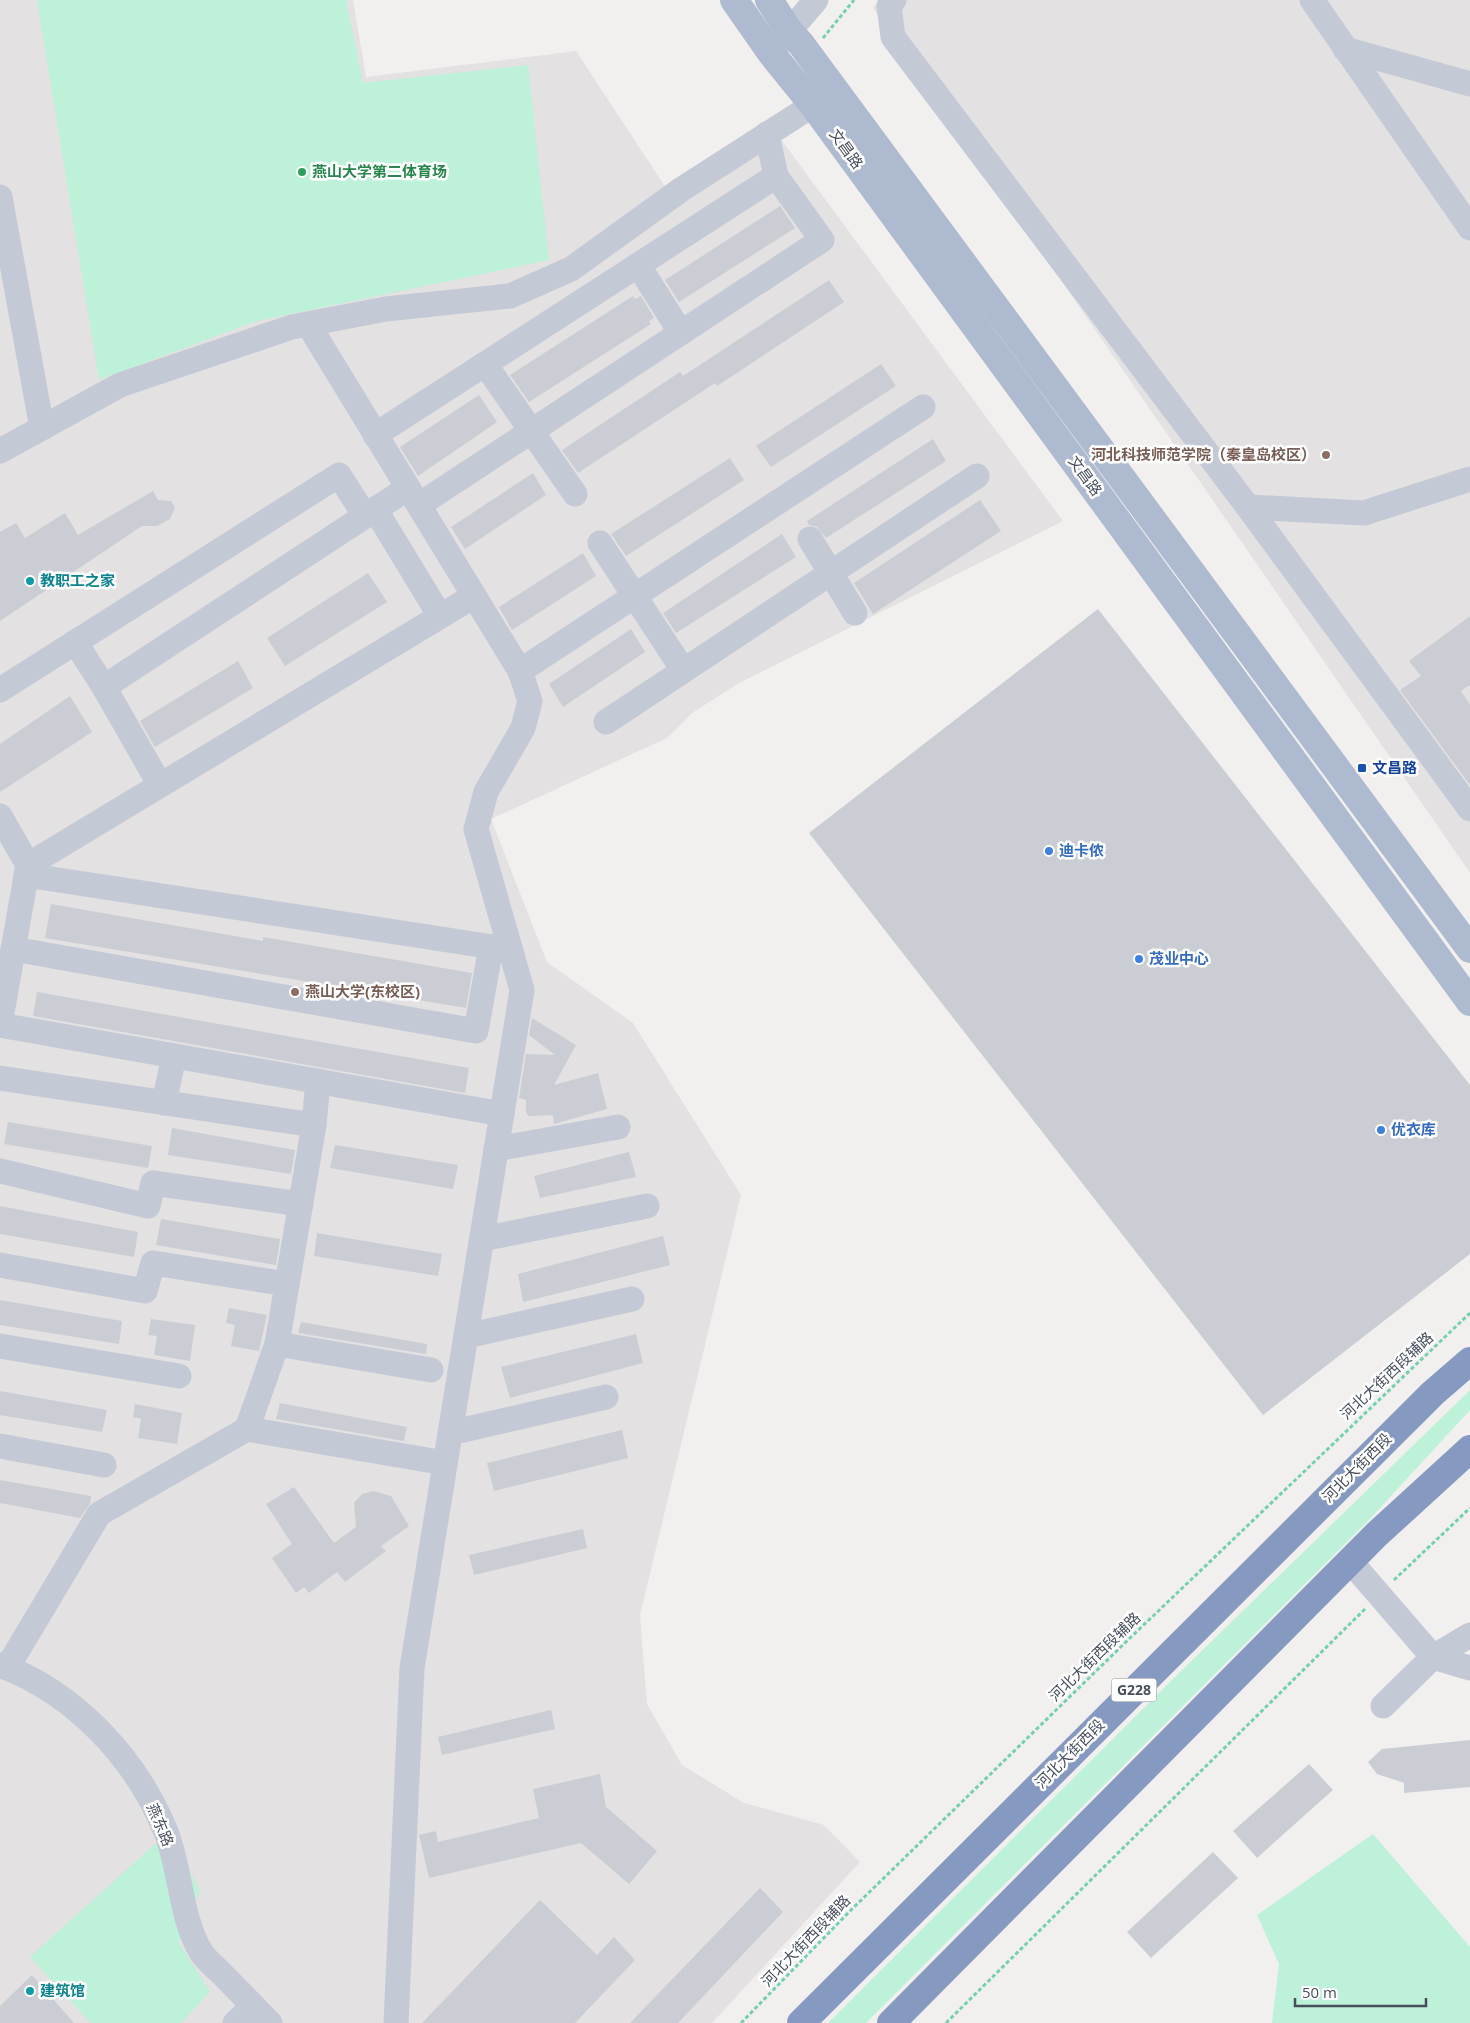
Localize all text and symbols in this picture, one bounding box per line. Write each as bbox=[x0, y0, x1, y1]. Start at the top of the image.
street label: 文昌路 bbox=[825, 124, 868, 172]
place label: 燕山大学第二体育场 bbox=[312, 161, 447, 181]
marker: 燕山大学第二体育场 bbox=[296, 166, 308, 178]
place label: 河北科技师范学院（秦皇岛校区） bbox=[1091, 444, 1316, 464]
marker: 河北科技师范学院（秦皇岛校区） bbox=[1320, 449, 1332, 461]
street label: 文昌路 bbox=[1064, 451, 1107, 499]
place label: 教职工之家 bbox=[40, 570, 115, 590]
marker: 教职工之家 bbox=[24, 575, 36, 587]
place label: 文昌路 bbox=[1372, 757, 1417, 777]
marker: 文昌路 bbox=[1356, 762, 1368, 774]
place label: 迪卡侬 bbox=[1059, 840, 1104, 860]
marker: 迪卡侬 bbox=[1043, 845, 1055, 857]
place label: 茂业中心 bbox=[1149, 948, 1209, 968]
marker: 茂业中心 bbox=[1133, 953, 1145, 965]
place label: 燕山大学(东校区) bbox=[305, 981, 420, 1001]
marker: 燕山大学(东校区) bbox=[289, 986, 301, 998]
place label: 优衣库 bbox=[1391, 1119, 1436, 1139]
marker: 优衣库 bbox=[1375, 1124, 1387, 1136]
street label: 河北大街西段辅路 bbox=[1336, 1327, 1437, 1424]
street label: 河北大街西段 bbox=[1317, 1428, 1395, 1506]
street label: 河北大街西段辅路 bbox=[1044, 1607, 1144, 1705]
road number: G228 bbox=[1112, 1678, 1156, 1702]
street label: 河北大街西段 bbox=[1030, 1714, 1108, 1792]
street label: 燕东路 bbox=[143, 1800, 179, 1849]
street label: 河北大街西段辅路 bbox=[756, 1890, 854, 1990]
scale bar bbox=[1295, 1976, 1426, 2008]
place label: 建筑馆 bbox=[40, 1980, 85, 2000]
text: 50 m bbox=[1302, 1982, 1337, 2002]
marker: 建筑馆 bbox=[24, 1985, 36, 1997]

